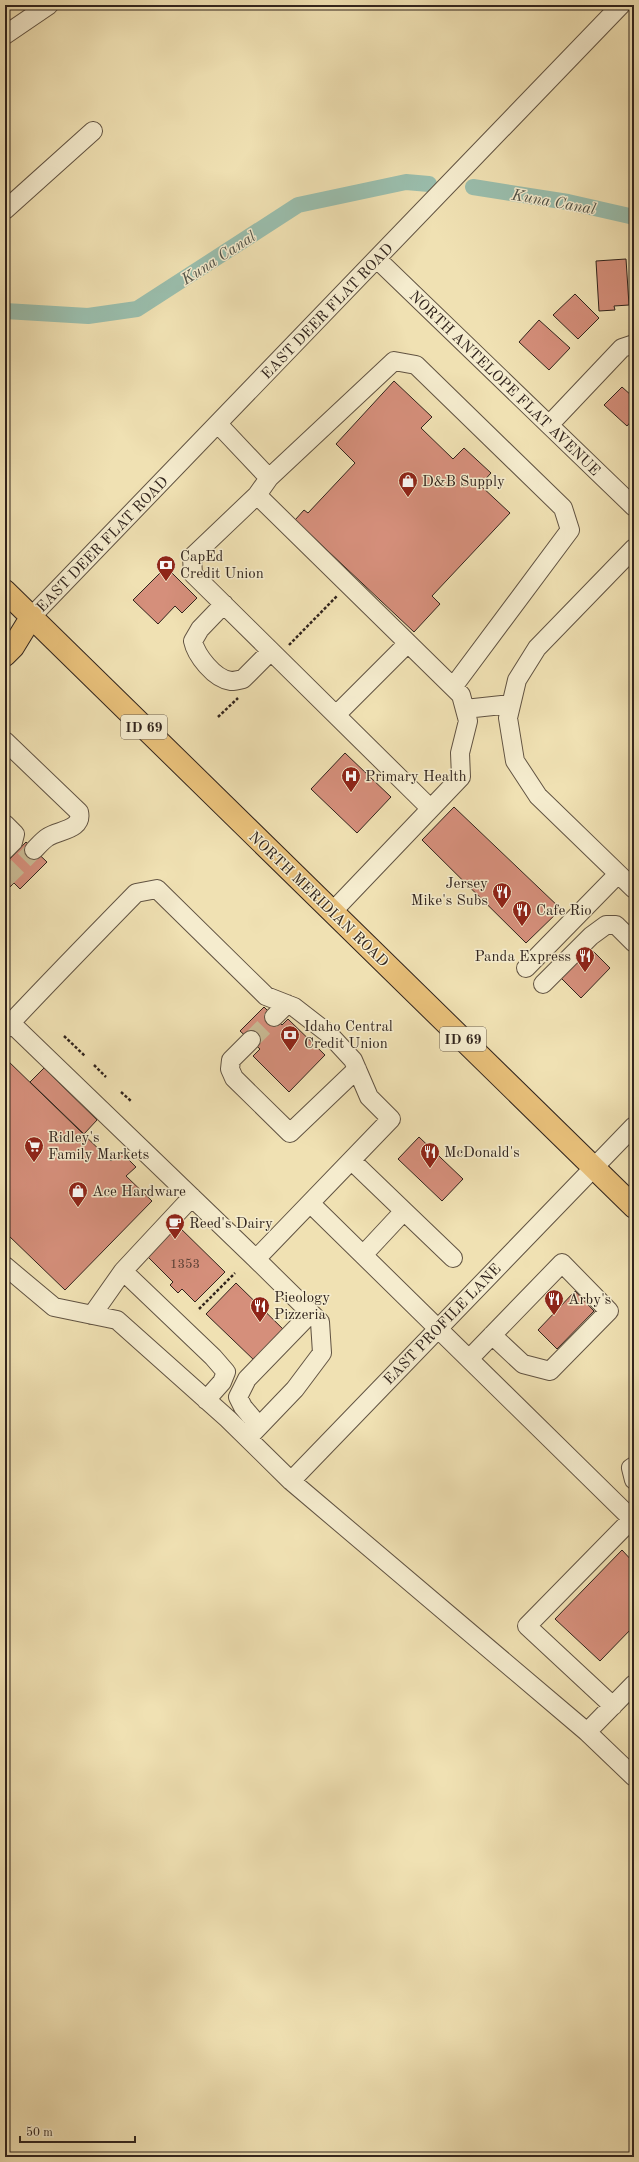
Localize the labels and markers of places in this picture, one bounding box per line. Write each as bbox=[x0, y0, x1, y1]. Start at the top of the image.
shop icon: D&B Supply bbox=[397, 470, 419, 498]
place label: D&B Supply bbox=[422, 475, 505, 490]
place label: CapEd Credit Union bbox=[180, 550, 264, 582]
bank icon: CapEd Credit Union bbox=[155, 554, 177, 582]
hospital icon: Primary Health bbox=[340, 765, 362, 793]
place label: Primary Health bbox=[365, 770, 467, 785]
place label: Jersey Mike's Subs bbox=[411, 877, 488, 909]
restaurant icon: Jersey Mike's Subs bbox=[491, 881, 513, 909]
restaurant icon: Cafe Rio bbox=[511, 899, 533, 927]
place label: Cafe Rio bbox=[536, 904, 592, 919]
restaurant icon: Panda Express bbox=[574, 945, 596, 973]
place label: Panda Express bbox=[475, 950, 571, 965]
place label: Idaho Central Credit Union bbox=[304, 1020, 393, 1052]
bank icon: Idaho Central Credit Union bbox=[279, 1024, 301, 1052]
place label: Ridley's Family Markets bbox=[48, 1131, 149, 1163]
supermarket icon: Ridley's Family Markets bbox=[23, 1135, 45, 1163]
restaurant icon: McDonald's bbox=[419, 1141, 441, 1169]
place label: McDonald's bbox=[444, 1146, 520, 1161]
shop icon: Ace Hardware bbox=[67, 1180, 89, 1208]
place label: Ace Hardware bbox=[92, 1185, 186, 1200]
cafe icon: Reed's Dairy bbox=[164, 1212, 186, 1240]
place label: Reed's Dairy bbox=[189, 1217, 273, 1232]
restaurant icon: Arby's bbox=[543, 1288, 565, 1316]
place label: Pieology Pizzeria bbox=[274, 1291, 330, 1323]
place label: Arby's bbox=[568, 1293, 611, 1308]
restaurant icon: Pieology Pizzeria bbox=[249, 1295, 271, 1323]

